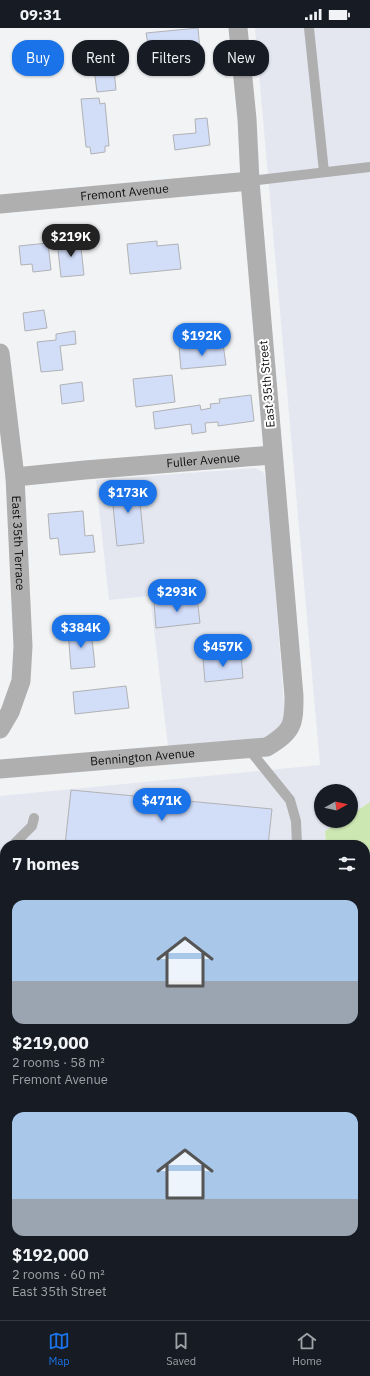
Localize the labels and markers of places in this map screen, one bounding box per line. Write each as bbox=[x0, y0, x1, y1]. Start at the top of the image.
pin: $219K bbox=[43, 224, 99, 258]
pin: $192K bbox=[174, 323, 230, 357]
pin: $173K bbox=[100, 480, 156, 514]
pin: $293K bbox=[149, 579, 205, 613]
pin: $384K bbox=[53, 615, 109, 649]
pin: $457K bbox=[195, 634, 251, 668]
pin: $471K bbox=[134, 788, 190, 822]

